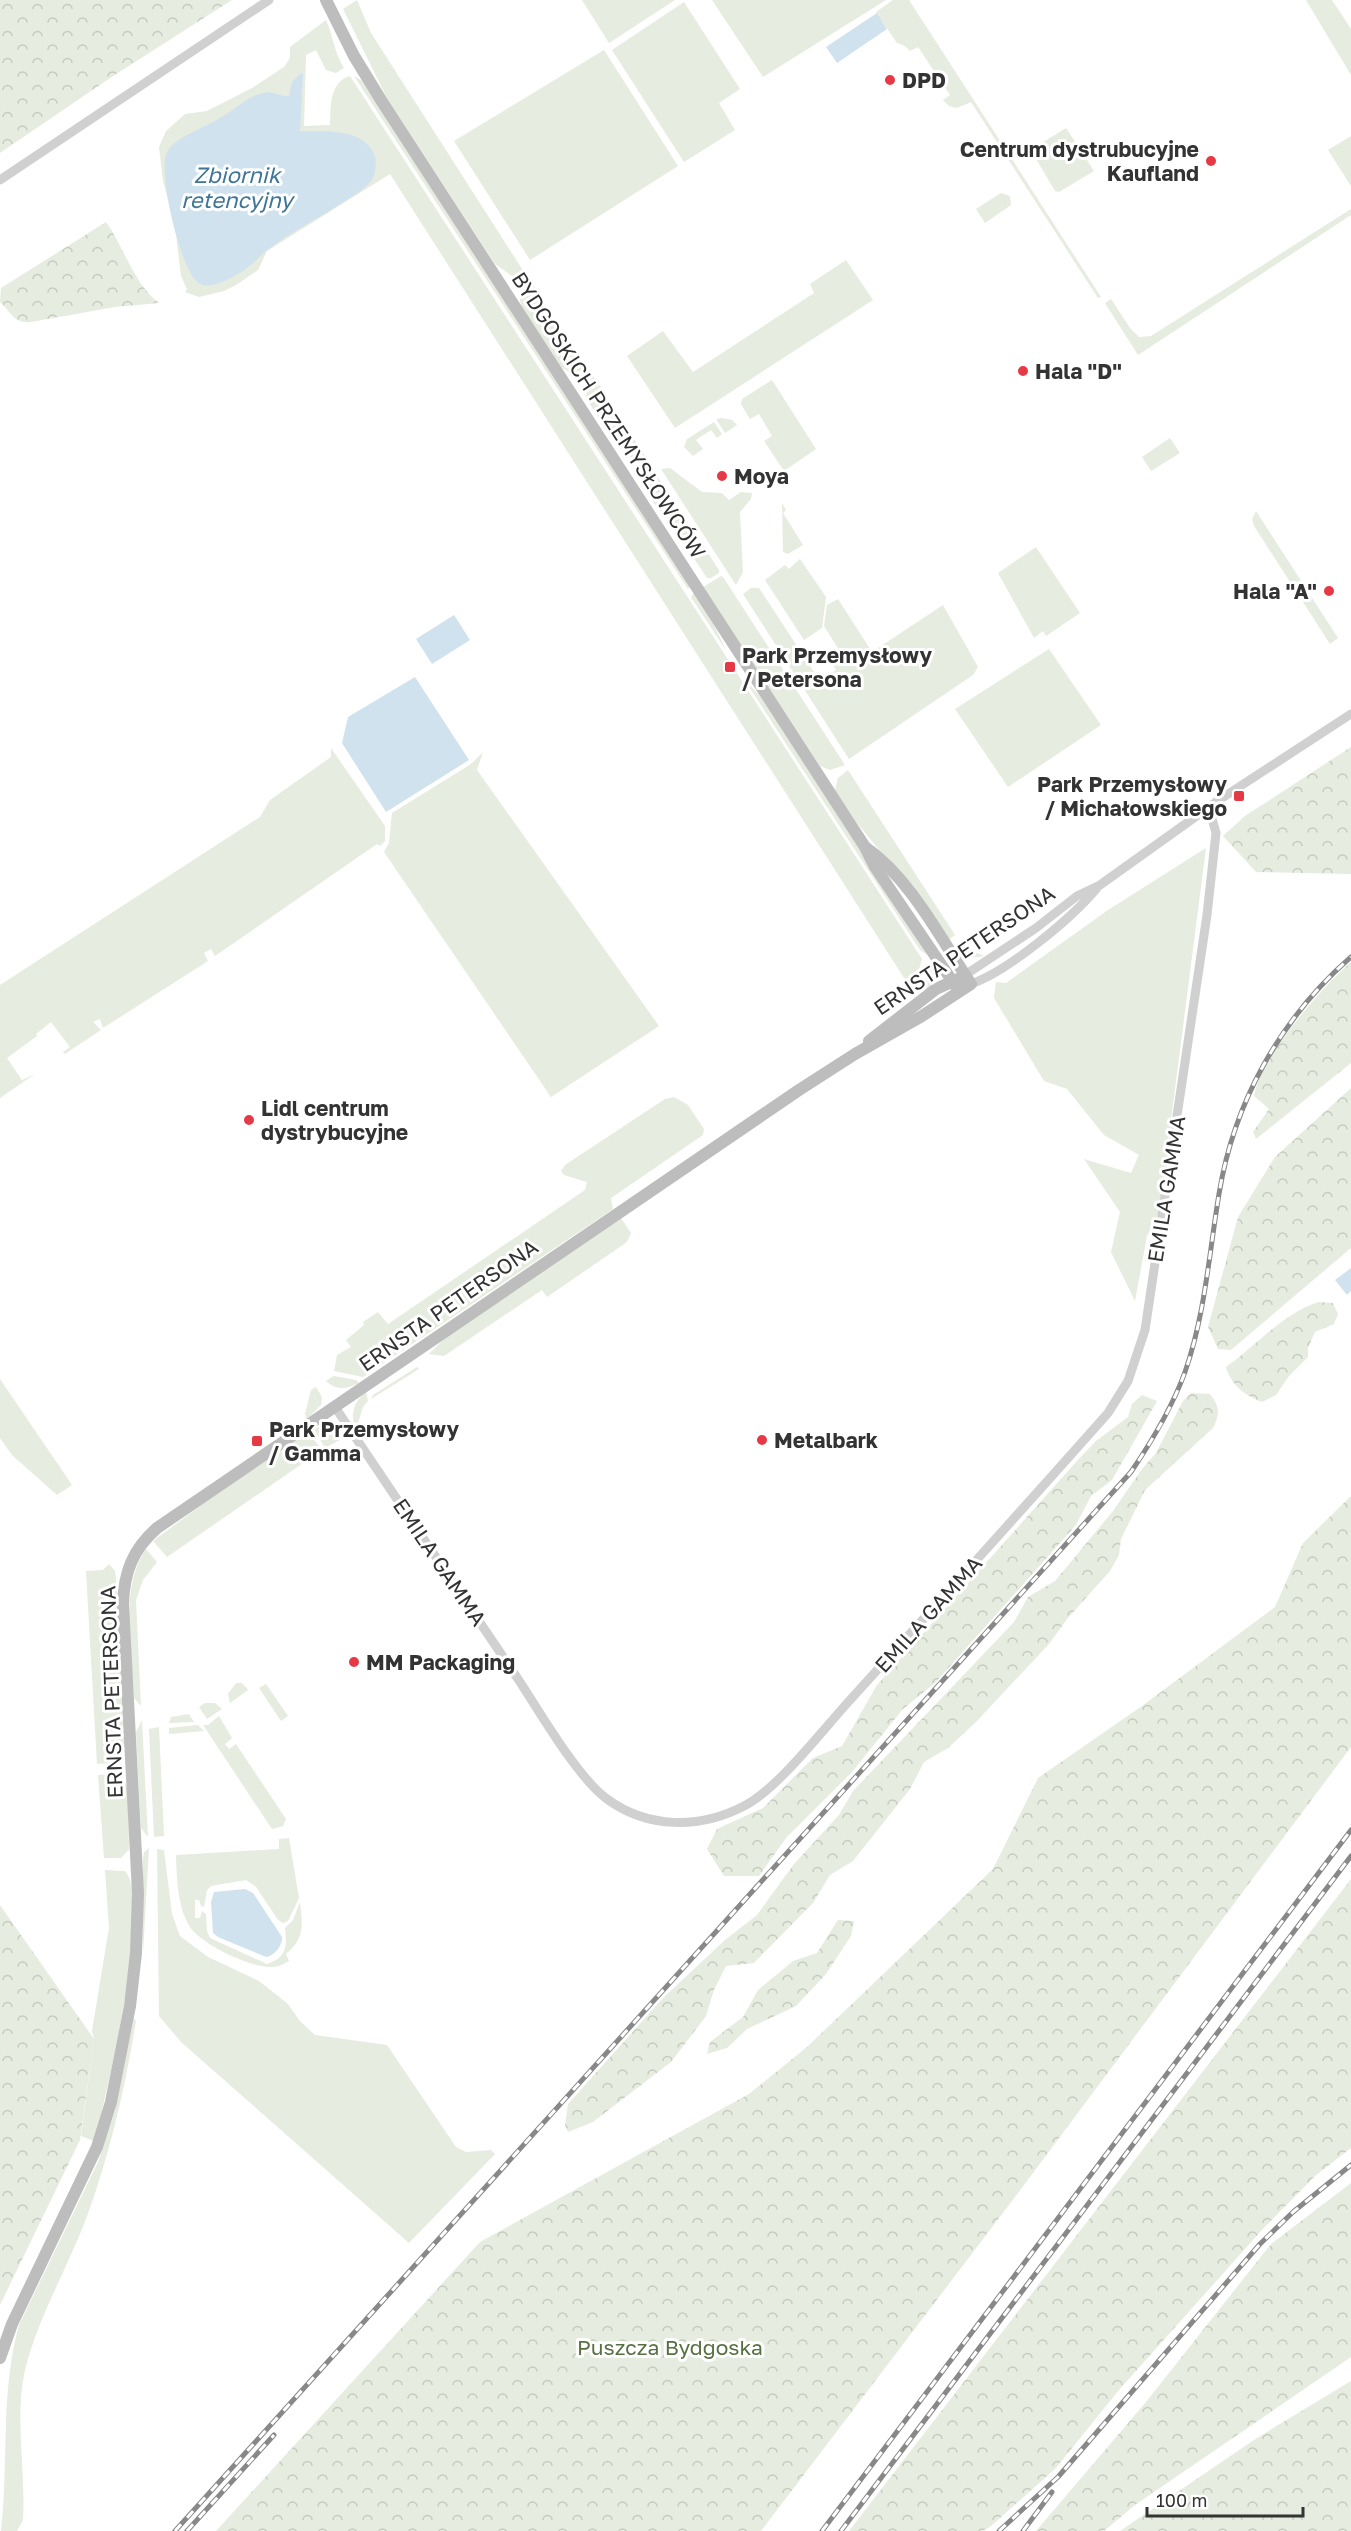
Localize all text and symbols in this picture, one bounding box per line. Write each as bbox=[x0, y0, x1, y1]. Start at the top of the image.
place label: DPD bbox=[902, 67, 946, 93]
marker: DPD bbox=[883, 73, 897, 87]
place label: Centrum dystrubucyjne Kaufland bbox=[960, 136, 1199, 186]
marker: Centrum dystrubucyjne Kaufland bbox=[1204, 154, 1218, 168]
water label: Zbiornik retencyjny bbox=[181, 161, 295, 213]
street label: BYDGOSKICH PRZEMYSŁOWCÓW bbox=[506, 267, 712, 563]
place label: Hala "D" bbox=[1035, 358, 1122, 384]
marker: Hala "D" bbox=[1016, 364, 1030, 378]
place label: Moya bbox=[734, 463, 789, 489]
marker: Moya bbox=[715, 469, 729, 483]
place label: Hala "A" bbox=[1233, 578, 1317, 604]
marker: Hala "A" bbox=[1322, 584, 1336, 598]
place label: Park Przemysłowy / Petersona bbox=[742, 642, 932, 692]
marker: Park Przemysłowy / Petersona bbox=[723, 660, 737, 674]
place label: Park Przemysłowy / Michałowskiego bbox=[1037, 771, 1227, 821]
marker: Park Przemysłowy / Michałowskiego bbox=[1232, 789, 1246, 803]
street label: ERNSTA PETERSONA bbox=[869, 880, 1059, 1020]
place label: Lidl centrum dystrybucyjne bbox=[261, 1095, 408, 1145]
marker: Lidl centrum dystrybucyjne bbox=[242, 1113, 256, 1127]
street label: EMILA GAMMA bbox=[1142, 1114, 1190, 1264]
street label: ERNSTA PETERSONA bbox=[353, 1233, 543, 1377]
place label: Park Przemysłowy / Gamma bbox=[269, 1416, 459, 1466]
place label: Metalbark bbox=[774, 1427, 878, 1453]
marker: Metalbark bbox=[755, 1433, 769, 1447]
marker: Park Przemysłowy / Gamma bbox=[250, 1434, 264, 1448]
street label: EMILA GAMMA bbox=[388, 1493, 492, 1631]
street label: EMILA GAMMA bbox=[869, 1550, 987, 1678]
street label: ERNSTA PETERSONA bbox=[94, 1585, 128, 1799]
place label: MM Packaging bbox=[366, 1649, 515, 1675]
marker: MM Packaging bbox=[347, 1655, 361, 1669]
park label: Puszcza Bydgoska bbox=[577, 2334, 763, 2360]
scale bar bbox=[1147, 2480, 1303, 2518]
text: 100 m bbox=[1156, 2489, 1207, 2511]

